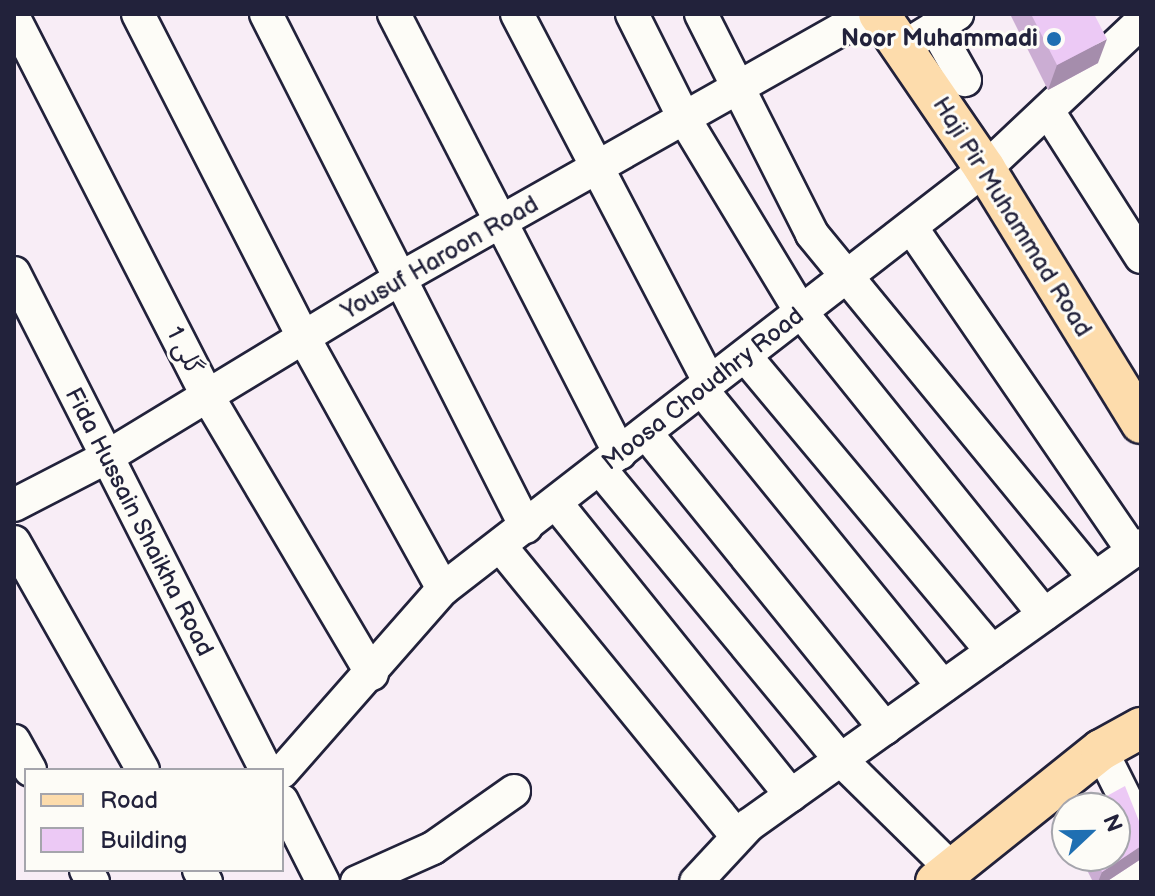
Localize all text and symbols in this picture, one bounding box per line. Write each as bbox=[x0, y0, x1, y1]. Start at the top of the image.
place label: Noor Muhammadi bbox=[841, 25, 1038, 53]
marker: Noor Muhammadi bbox=[1045, 30, 1063, 48]
street label: Haji Pir Muhammad Road bbox=[926, 92, 1098, 342]
street label: Yousuf Haroon Road bbox=[336, 190, 544, 326]
street label: Moosa Choudhry Road bbox=[596, 301, 810, 477]
street label: گلی 1 bbox=[160, 322, 208, 380]
street label: Fida Hussain Shaikha Road bbox=[59, 383, 219, 661]
legend bbox=[24, 768, 284, 872]
text: Road bbox=[100, 786, 158, 815]
north arrow bbox=[1051, 792, 1131, 872]
text: N bbox=[1096, 811, 1127, 836]
text: Building bbox=[100, 826, 187, 855]

